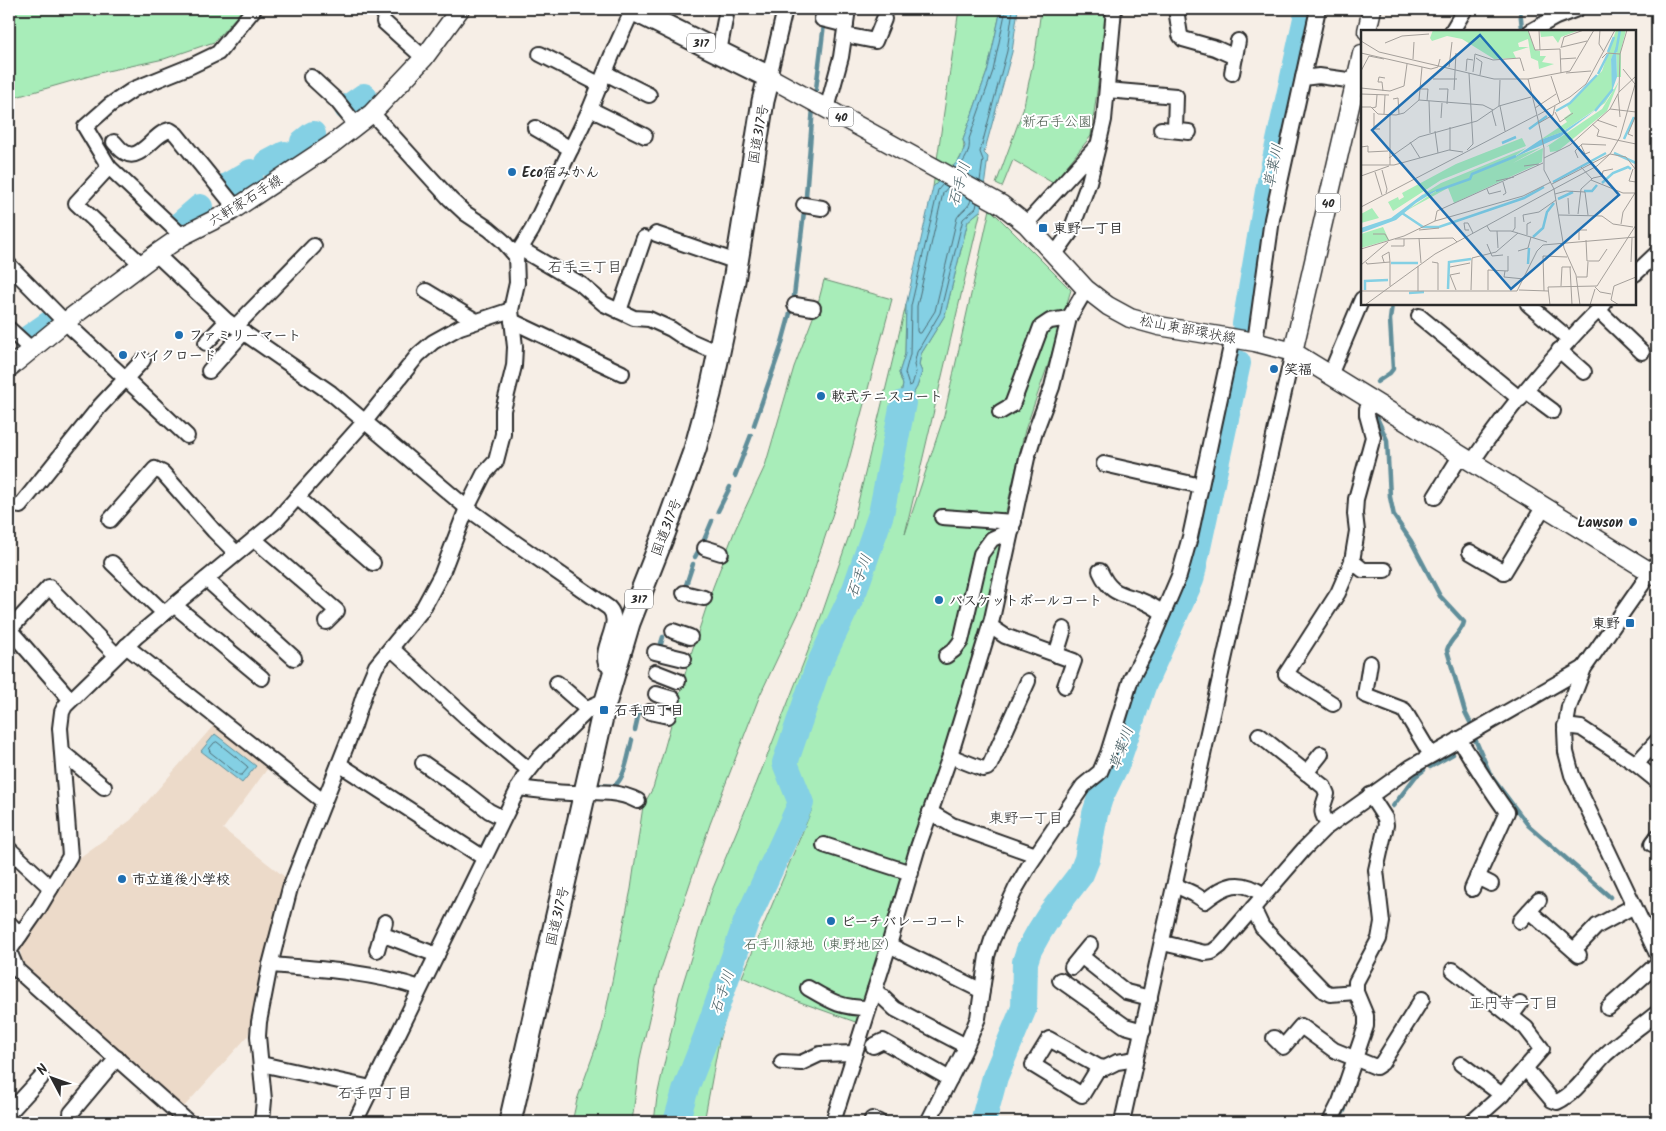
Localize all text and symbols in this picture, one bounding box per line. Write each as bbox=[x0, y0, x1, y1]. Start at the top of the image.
inset map bbox=[1361, 30, 1636, 305]
road number: 317 bbox=[687, 34, 715, 52]
street label: 国道317号 bbox=[743, 102, 775, 166]
road number: 40 bbox=[828, 108, 854, 126]
park label: 新石手公園 bbox=[1022, 111, 1092, 133]
water label: 草葉川 bbox=[1258, 142, 1290, 191]
water label: 石手川 bbox=[942, 159, 978, 209]
place label: Eco宿みかん bbox=[522, 162, 599, 184]
marker: Eco宿みかん bbox=[506, 166, 518, 178]
street label: 六軒家石手線 bbox=[204, 169, 287, 232]
road number: 40 bbox=[1316, 194, 1340, 212]
place label: 東野一丁目 bbox=[1053, 218, 1123, 240]
marker: 東野一丁目 bbox=[1037, 222, 1049, 234]
district label: 石手三丁目 bbox=[547, 256, 623, 280]
street label: 松山東部環状線 bbox=[1138, 310, 1238, 350]
place label: ファミリーマート bbox=[189, 325, 302, 347]
marker: ファミリーマート bbox=[173, 329, 185, 341]
place label: バイクロード bbox=[133, 345, 217, 367]
marker: バイクロード bbox=[117, 349, 129, 361]
place label: 笑福 bbox=[1284, 359, 1312, 381]
marker: 笑福 bbox=[1268, 363, 1280, 375]
place label: 軟式テニスコート bbox=[831, 386, 943, 408]
marker: 軟式テニスコート bbox=[815, 390, 827, 402]
street label: 国道317号 bbox=[646, 495, 688, 560]
place label: Lawson bbox=[1578, 512, 1623, 534]
marker: Lawson bbox=[1627, 516, 1639, 528]
water label: 石手川 bbox=[841, 551, 879, 602]
road number: 317 bbox=[625, 590, 653, 608]
place label: バスケットボールコート bbox=[949, 590, 1102, 612]
marker: バスケットボールコート bbox=[933, 594, 945, 606]
place label: 東野 bbox=[1592, 613, 1620, 635]
marker: 東野 bbox=[1624, 617, 1636, 629]
place label: 石手四丁目 bbox=[614, 700, 684, 722]
marker: 石手四丁目 bbox=[598, 704, 610, 716]
water label: 草葉川 bbox=[1103, 723, 1141, 774]
district label: 東野一丁目 bbox=[988, 807, 1064, 831]
place label: 市立道後小学校 bbox=[132, 869, 230, 891]
marker: 市立道後小学校 bbox=[116, 873, 128, 885]
street label: 国道317号 bbox=[540, 884, 576, 948]
place label: ビーチバレーコート bbox=[841, 911, 967, 933]
marker: ビーチバレーコート bbox=[825, 915, 837, 927]
park label: 石手川緑地（東野地区） bbox=[744, 934, 898, 956]
water label: 石手川 bbox=[704, 967, 742, 1018]
district label: 正円寺一丁目 bbox=[1469, 992, 1559, 1016]
north arrow bbox=[28, 1054, 78, 1104]
text: N bbox=[32, 1059, 54, 1081]
district label: 石手四丁目 bbox=[337, 1082, 413, 1106]

